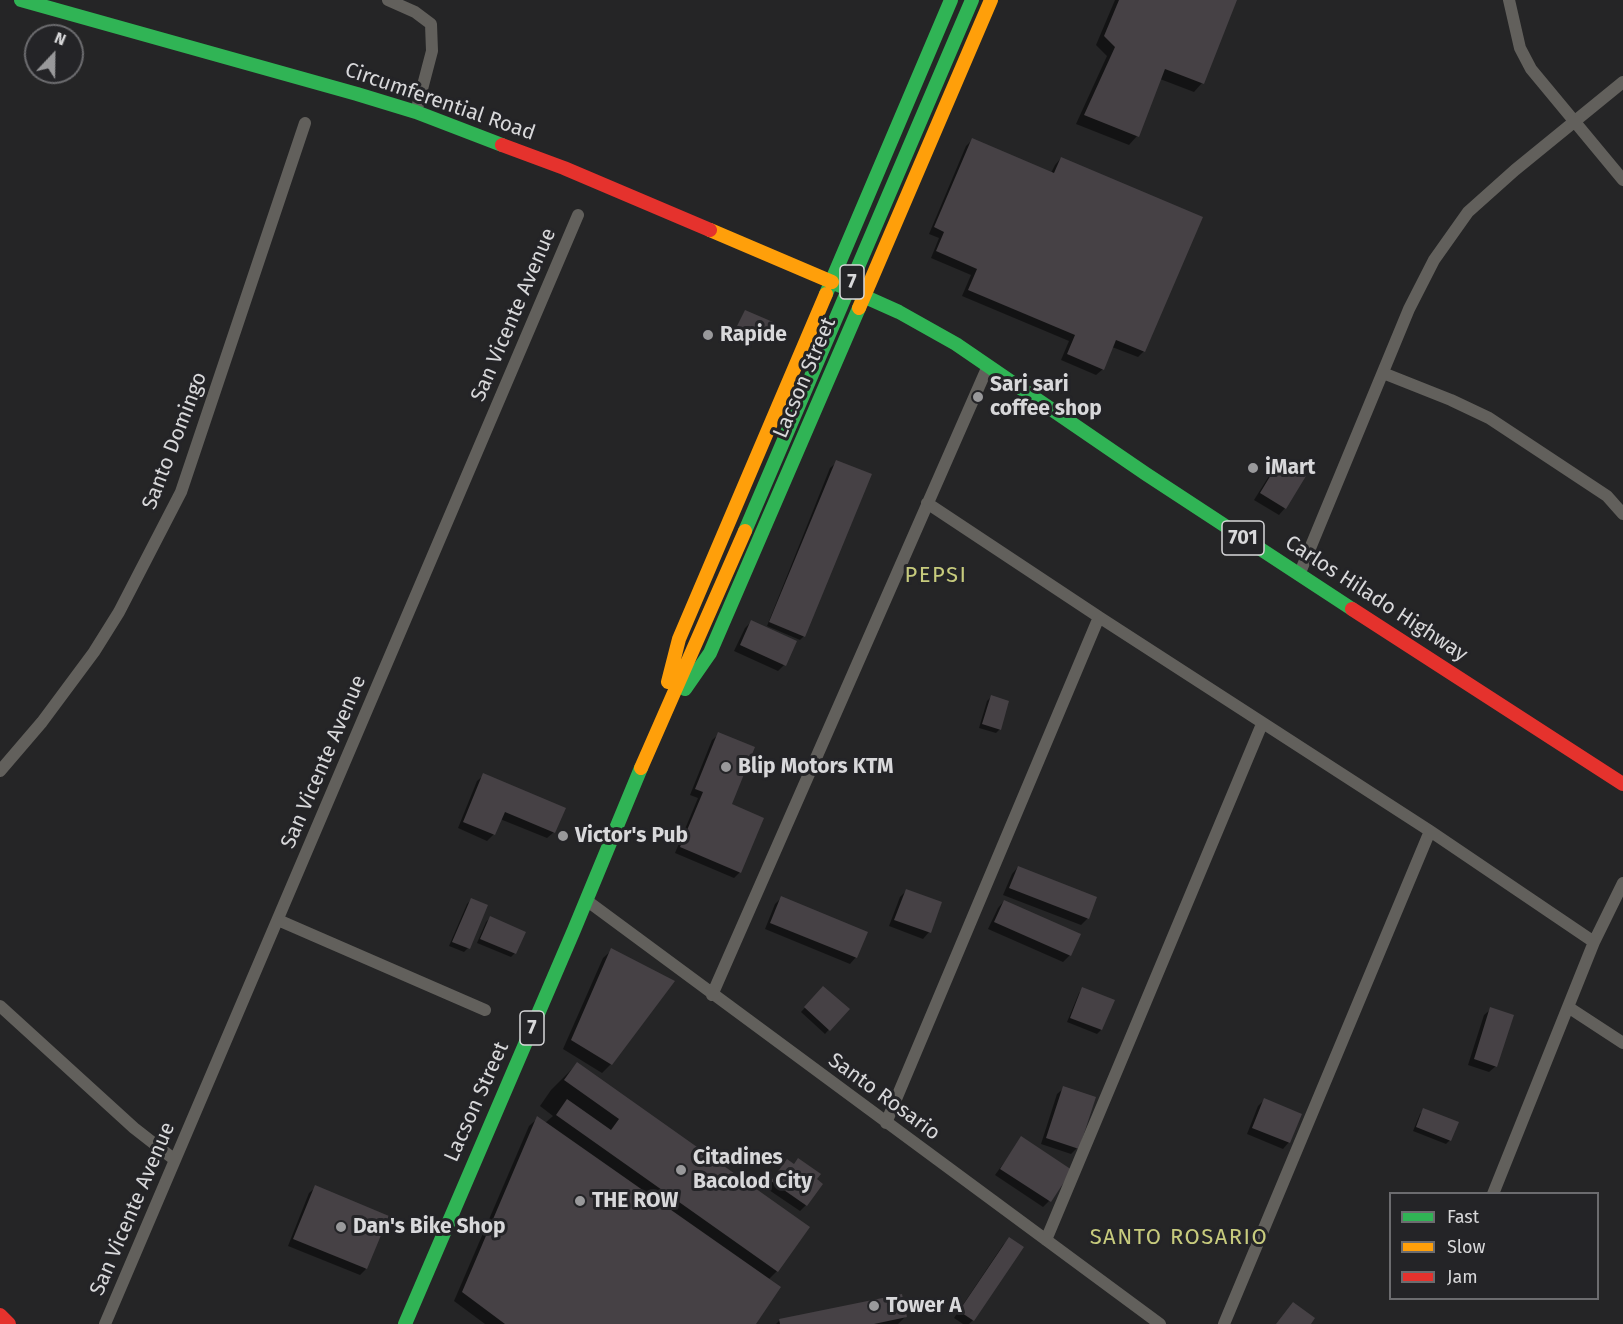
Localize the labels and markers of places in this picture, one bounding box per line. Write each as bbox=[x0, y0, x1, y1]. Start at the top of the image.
place label: Rapide bbox=[720, 322, 787, 348]
marker: Rapide bbox=[701, 328, 715, 342]
place label: Sari sari coffee shop bbox=[990, 372, 1102, 422]
marker: Sari sari coffee shop bbox=[971, 390, 985, 404]
place label: iMart bbox=[1265, 455, 1315, 481]
marker: iMart bbox=[1246, 461, 1260, 475]
place label: Blip Motors KTM bbox=[738, 754, 893, 780]
marker: Blip Motors KTM bbox=[719, 760, 733, 774]
place label: Victor's Pub bbox=[575, 823, 688, 849]
marker: Victor's Pub bbox=[556, 829, 570, 843]
place label: Citadines Bacolod City bbox=[693, 1145, 812, 1195]
marker: Citadines Bacolod City bbox=[674, 1163, 688, 1177]
place label: THE ROW bbox=[592, 1188, 678, 1214]
marker: THE ROW bbox=[573, 1194, 587, 1208]
place label: Dan's Bike Shop bbox=[353, 1214, 505, 1240]
marker: Dan's Bike Shop bbox=[334, 1220, 348, 1234]
place label: Tower A bbox=[886, 1293, 962, 1319]
marker: Tower A bbox=[867, 1299, 881, 1313]

